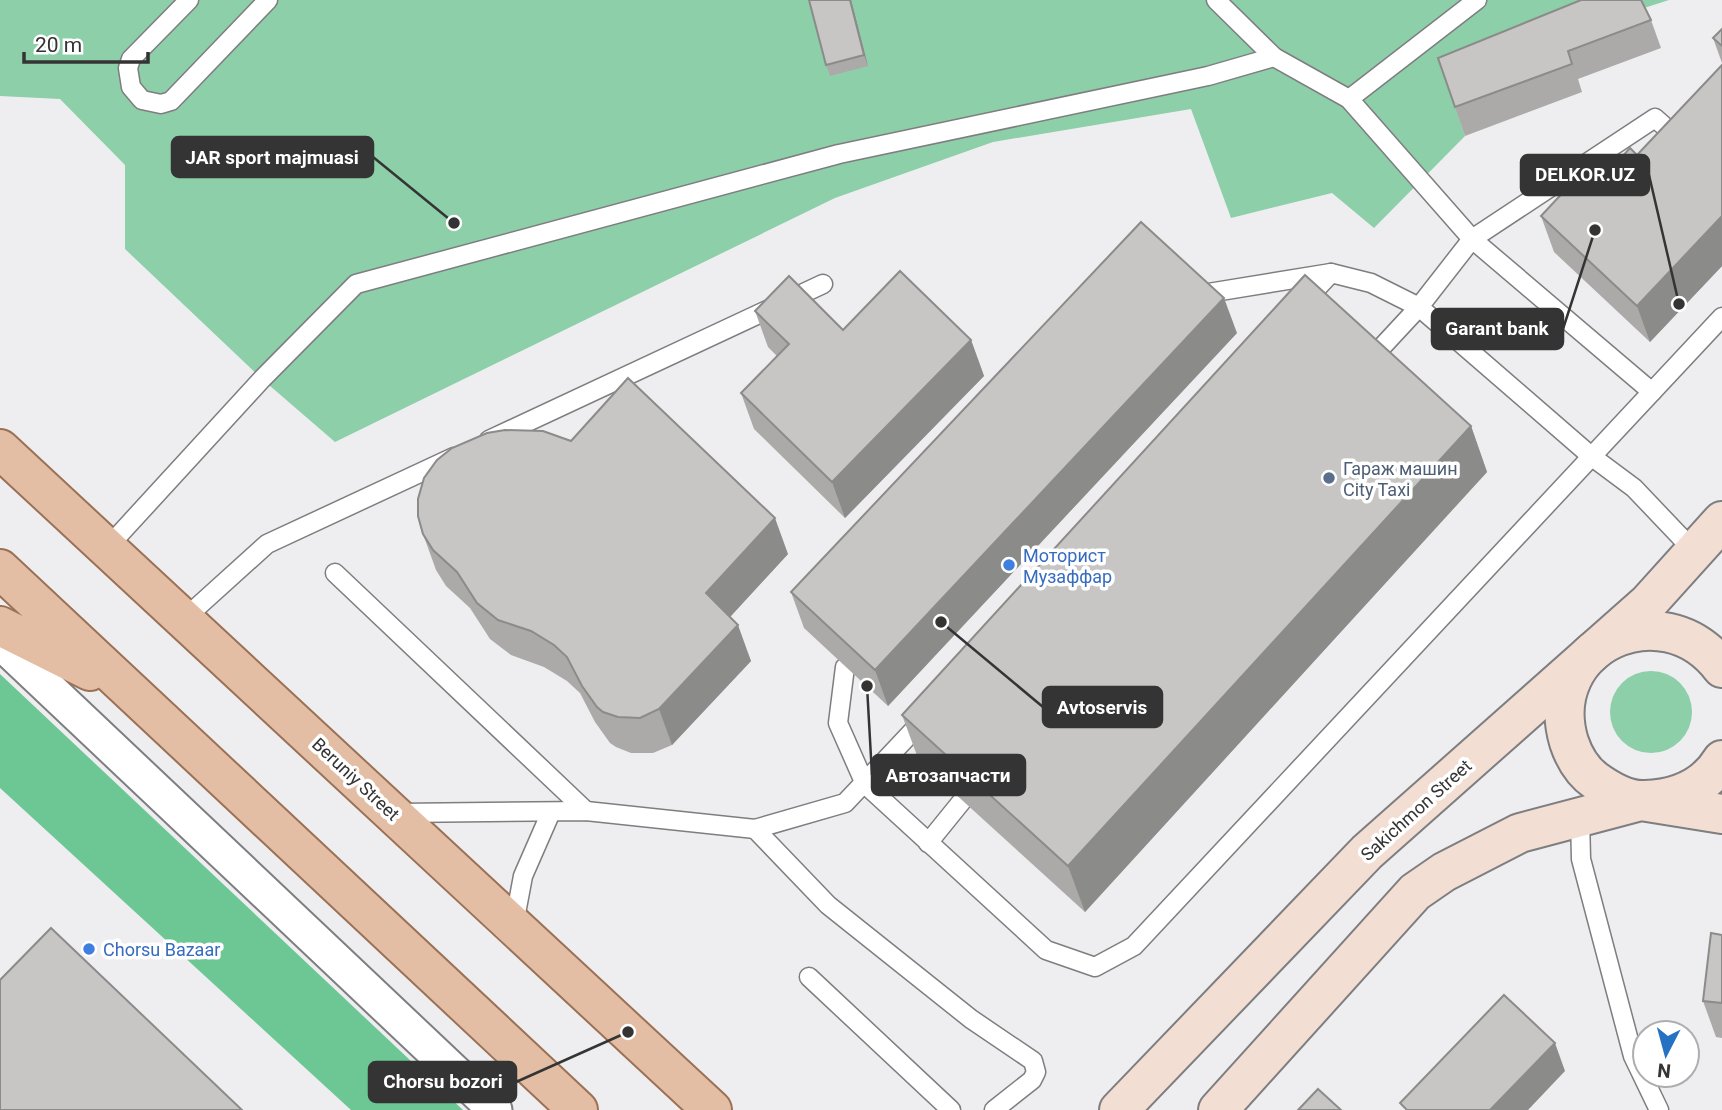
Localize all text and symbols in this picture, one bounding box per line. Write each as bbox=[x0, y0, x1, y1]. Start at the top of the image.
scale bar bbox=[24, 21, 149, 65]
text: 20 m bbox=[35, 33, 82, 57]
callout: JAR sport majmuasi bbox=[172, 137, 373, 177]
text: JAR sport majmuasi bbox=[185, 146, 359, 169]
callout: DELKOR.UZ bbox=[1521, 155, 1649, 195]
text: DELKOR.UZ bbox=[1535, 163, 1635, 186]
callout: Garant bank bbox=[1432, 309, 1563, 349]
text: Garant bank bbox=[1445, 317, 1550, 340]
place label: Гараж машин City Taxi bbox=[1343, 458, 1458, 500]
marker: Гараж машин City Taxi bbox=[1321, 470, 1337, 486]
place label: Моторист Музаффар bbox=[1023, 545, 1112, 587]
marker: Моторист Музаффар bbox=[1001, 557, 1017, 573]
callout: Avtoservis bbox=[1043, 687, 1162, 727]
text: Avtoservis bbox=[1057, 696, 1147, 719]
street label: Beruniy Street bbox=[308, 733, 404, 825]
callout: Автозапчасти bbox=[872, 755, 1025, 795]
street label: Sakichmon Street bbox=[1356, 755, 1476, 865]
text: Автозапчасти bbox=[885, 764, 1011, 787]
place label: Chorsu Bazaar bbox=[103, 939, 220, 960]
marker: Chorsu Bazaar bbox=[81, 941, 97, 957]
north arrow bbox=[1631, 1019, 1701, 1089]
text: N bbox=[1656, 1058, 1672, 1083]
callout: Chorsu bozori bbox=[369, 1062, 516, 1102]
text: Chorsu bozori bbox=[383, 1070, 503, 1093]

